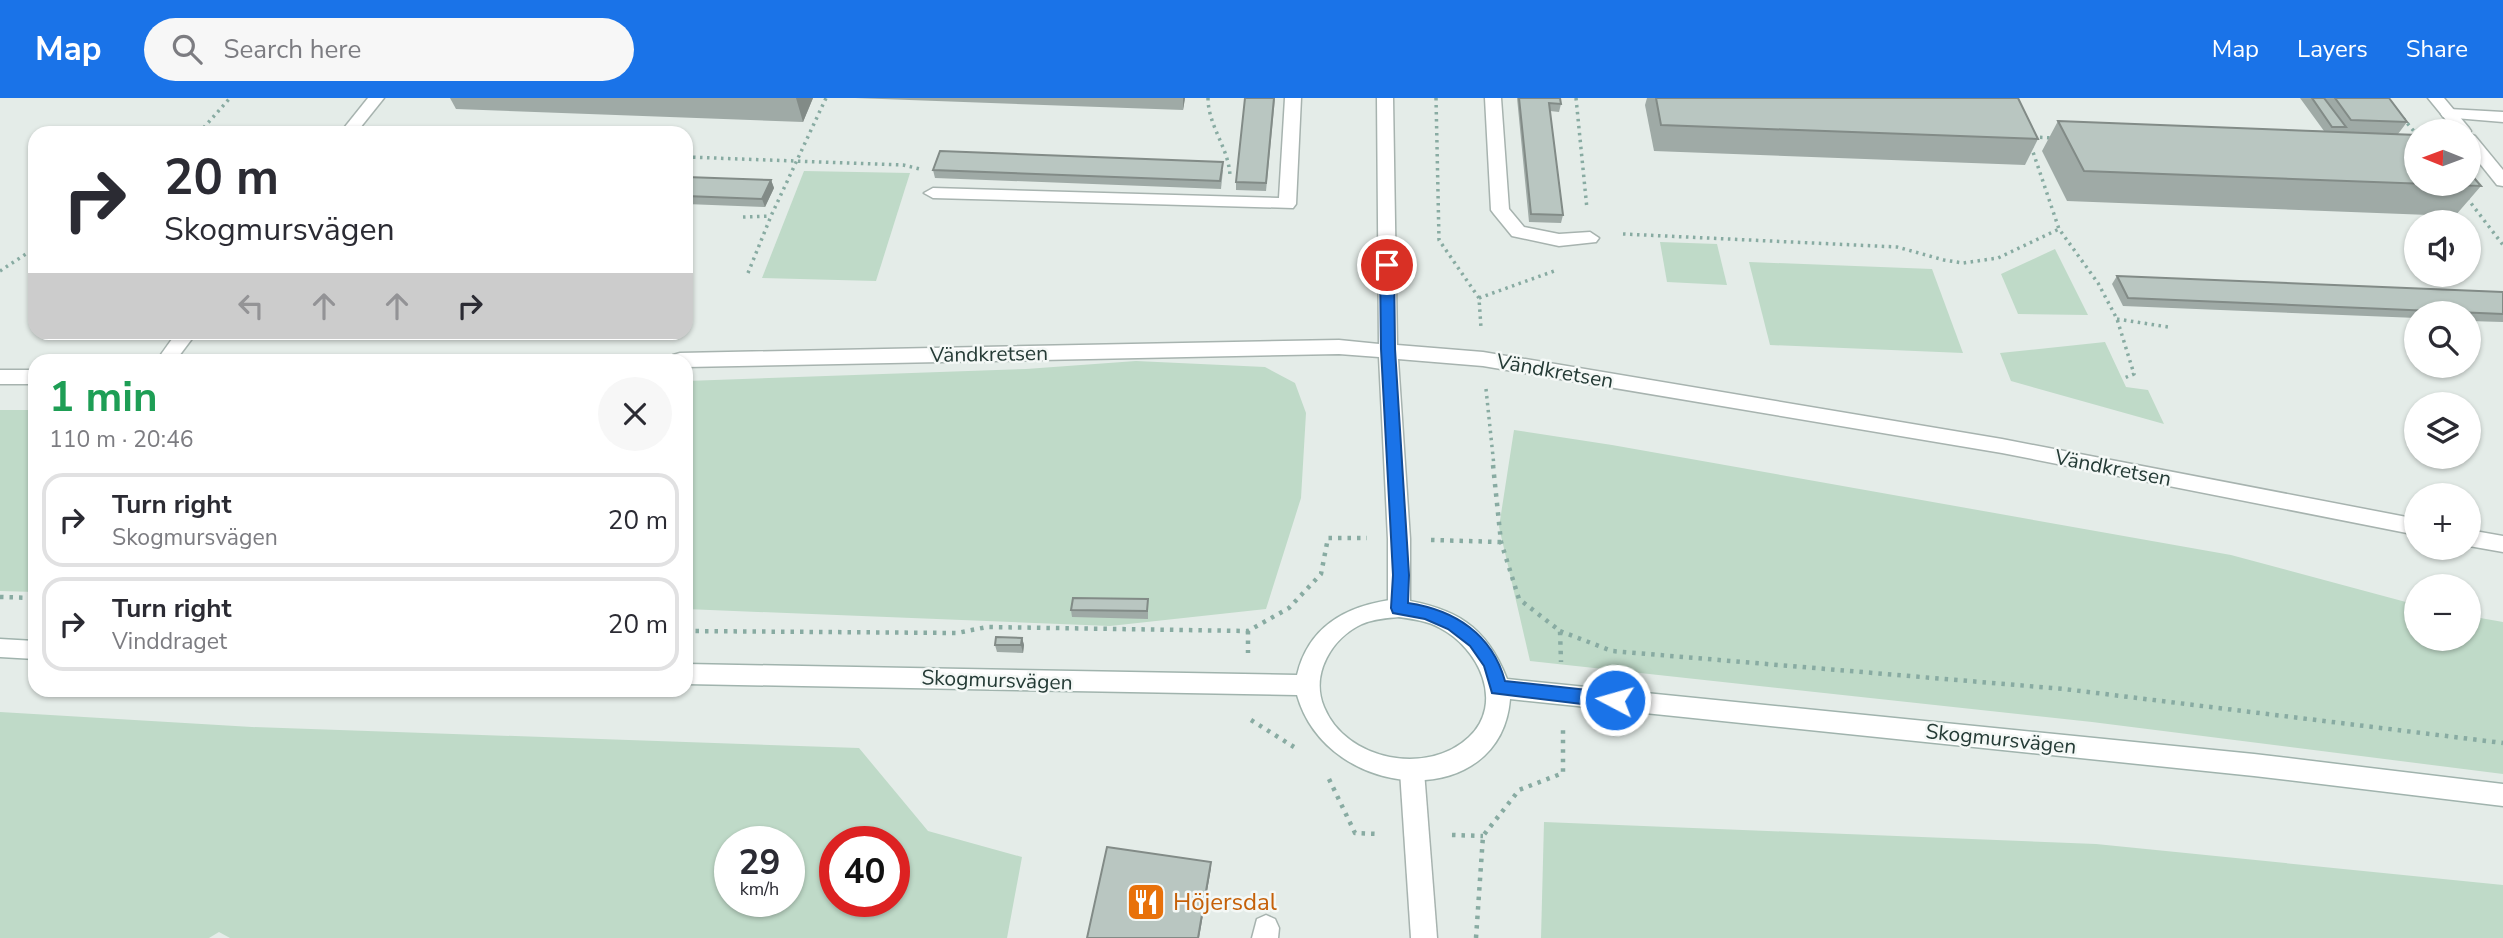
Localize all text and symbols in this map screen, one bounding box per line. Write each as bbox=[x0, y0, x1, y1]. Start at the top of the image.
search box bbox=[144, 18, 634, 81]
text: Map bbox=[35, 27, 102, 72]
icon: search bbox=[168, 30, 206, 68]
text: Search here bbox=[224, 32, 361, 67]
text: Map bbox=[2212, 33, 2259, 65]
text: Layers bbox=[2297, 33, 2368, 65]
text: Share bbox=[2406, 33, 2468, 65]
north arrow bbox=[2404, 119, 2482, 196]
map controls bbox=[2404, 119, 2481, 651]
text: 20 m bbox=[164, 144, 279, 211]
icon: right bbox=[49, 154, 140, 245]
text: Skogmursvägen bbox=[164, 208, 395, 251]
button: sound bbox=[2404, 210, 2481, 287]
pin bbox=[1357, 235, 1417, 295]
icon: arrive bbox=[1368, 246, 1406, 284]
icon: left bbox=[232, 287, 270, 325]
icon: ahead bbox=[305, 287, 343, 325]
icon: ahead bbox=[378, 287, 416, 325]
icon: right bbox=[451, 287, 489, 325]
button: search bbox=[2404, 301, 2481, 378]
street label: Vändkretsen bbox=[929, 339, 1048, 369]
street label: Vändkretsen bbox=[1493, 347, 1616, 395]
text: 1 min bbox=[49, 369, 158, 426]
button: close bbox=[598, 377, 672, 451]
button: layers bbox=[2404, 392, 2481, 469]
text: 110 m · 20:46 bbox=[49, 424, 194, 455]
street label: Vändkretsen bbox=[2051, 443, 2174, 493]
button: + bbox=[2404, 483, 2481, 560]
text: Turn right bbox=[112, 487, 231, 522]
icon: right bbox=[53, 501, 91, 539]
text: 20 m bbox=[608, 503, 668, 538]
text: Skogmursvägen bbox=[112, 522, 278, 553]
button: − bbox=[2404, 574, 2481, 651]
text: Turn right bbox=[112, 591, 231, 626]
icon: right bbox=[53, 605, 91, 643]
text: 20 m bbox=[608, 607, 668, 642]
text: Vinddraget bbox=[112, 626, 227, 657]
street label: Skogmursvägen bbox=[921, 663, 1073, 697]
position arrow bbox=[1578, 663, 1652, 737]
street label: Skogmursvägen bbox=[1924, 717, 2078, 761]
speed limit sign: 40 bbox=[819, 826, 910, 917]
text: 29 bbox=[738, 839, 781, 886]
text: km/h bbox=[740, 877, 779, 901]
restaurant icon: Höjersdal bbox=[1125, 881, 1167, 923]
place label: Höjersdal bbox=[1173, 886, 1277, 918]

